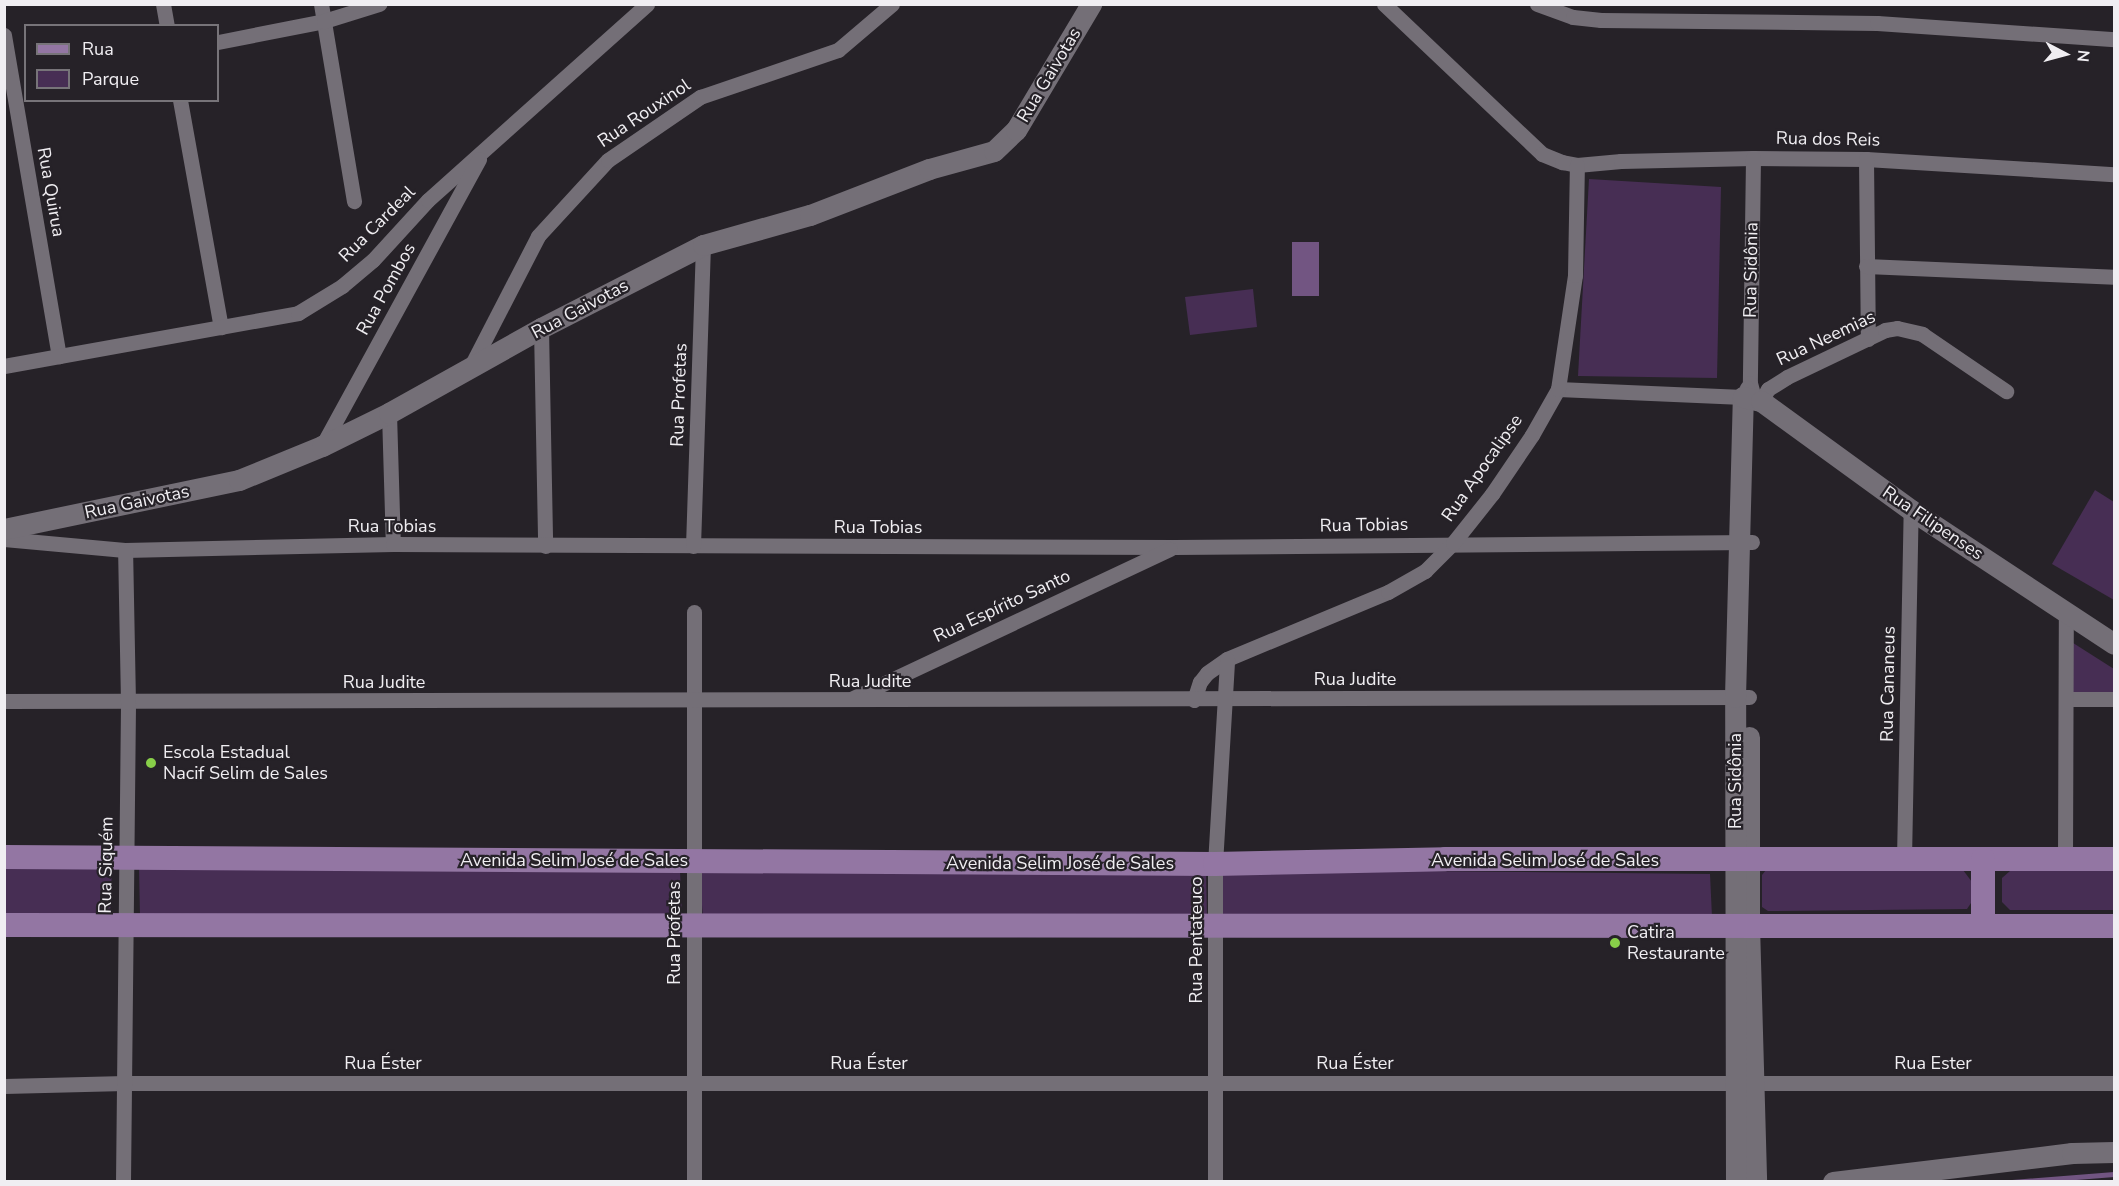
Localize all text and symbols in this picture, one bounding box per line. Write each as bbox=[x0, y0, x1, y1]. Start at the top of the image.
legend bbox=[24, 24, 219, 102]
street label: Rua Gaivotas bbox=[1012, 24, 1086, 126]
north arrow bbox=[2035, 24, 2095, 84]
text: Rua bbox=[82, 37, 114, 61]
text: N bbox=[2071, 49, 2094, 63]
text: Parque bbox=[82, 67, 139, 91]
street label: Rua Rouxinol bbox=[593, 74, 695, 152]
street label: Rua dos Reis bbox=[1776, 127, 1880, 151]
street label: Rua Quirua bbox=[33, 146, 69, 238]
street label: Rua Cardeal bbox=[334, 181, 420, 267]
street label: Rua Sidônia bbox=[1739, 222, 1763, 318]
street label: Rua Pombos bbox=[352, 239, 420, 339]
street label: Rua Gaivotas bbox=[528, 274, 632, 344]
street label: Rua Neemias bbox=[1773, 306, 1879, 370]
street label: Rua Profetas bbox=[666, 343, 692, 447]
street label: Rua Apocalipse bbox=[1437, 410, 1527, 526]
street label: Rua Gaivotas bbox=[83, 480, 191, 524]
street label: Rua Filipenses bbox=[1878, 481, 1988, 565]
street label: Rua Tobias bbox=[1319, 513, 1409, 537]
street label: Rua Tobias bbox=[348, 515, 436, 537]
street label: Rua Tobias bbox=[834, 516, 922, 538]
street label: Rua Espírito Santo bbox=[930, 565, 1074, 647]
street label: Rua Cananeus bbox=[1876, 626, 1900, 742]
street label: Rua Judite bbox=[1314, 668, 1396, 690]
street label: Rua Judite bbox=[829, 670, 911, 692]
street label: Rua Judite bbox=[343, 671, 425, 693]
street label: Rua Sidônia bbox=[1724, 733, 1746, 829]
place label: Escola Estadual Nacif Selim de Sales bbox=[163, 742, 328, 784]
marker: Escola Estadual Nacif Selim de Sales bbox=[144, 756, 158, 770]
street label: Rua Siquém bbox=[94, 816, 118, 914]
street label: Avenida Selim José de Sales bbox=[460, 849, 688, 871]
street label: Avenida Selim José de Sales bbox=[1431, 849, 1659, 871]
street label: Avenida Selim José de Sales bbox=[946, 852, 1174, 874]
street label: Rua Pentateuco bbox=[1185, 877, 1207, 1003]
street label: Rua Profetas bbox=[663, 881, 685, 985]
place label: Catira Restaurante bbox=[1627, 922, 1725, 964]
marker: Catira Restaurante bbox=[1608, 936, 1622, 950]
street label: Rua Éster bbox=[344, 1052, 422, 1074]
street label: Rua Éster bbox=[830, 1052, 908, 1074]
street label: Rua Éster bbox=[1316, 1052, 1394, 1074]
street label: Rua Ester bbox=[1894, 1052, 1972, 1074]

